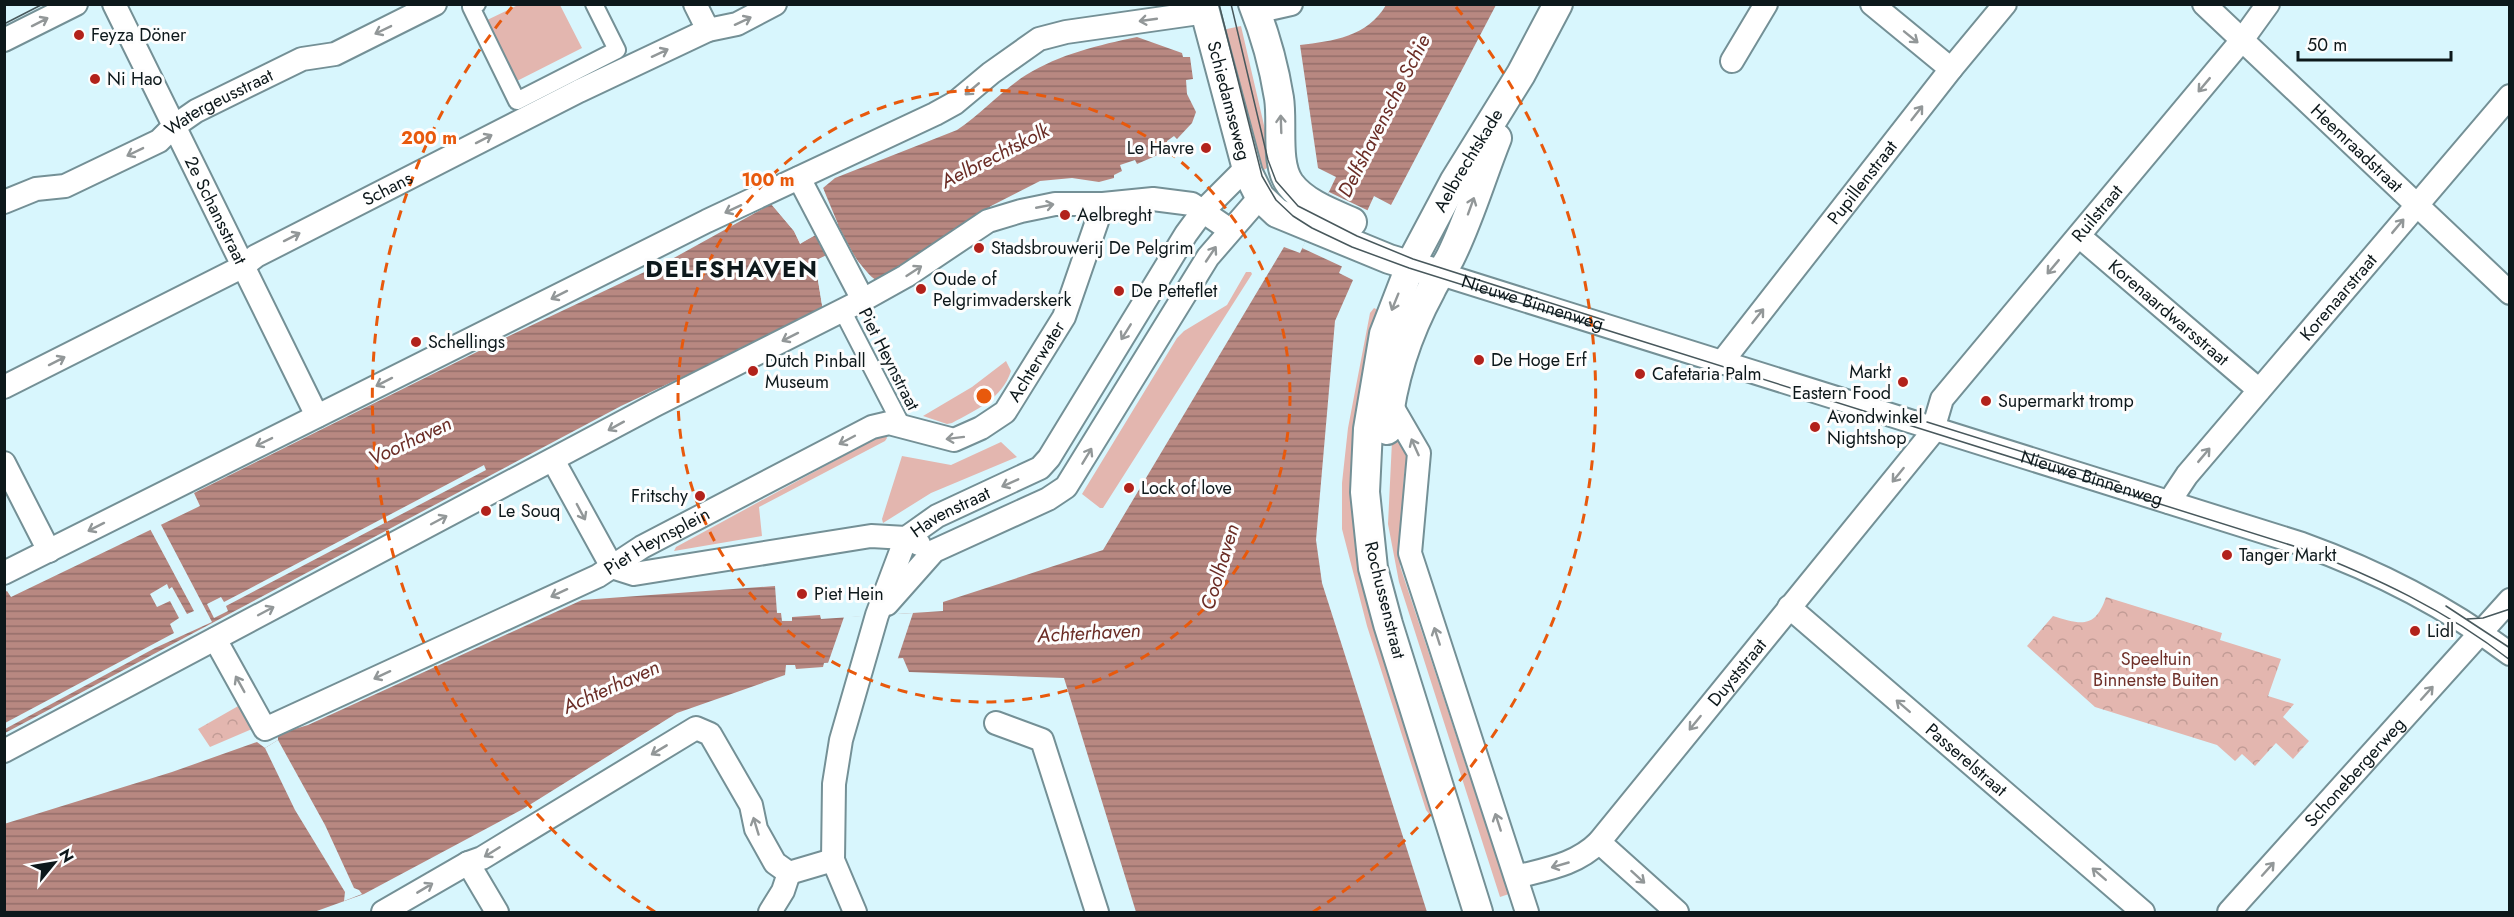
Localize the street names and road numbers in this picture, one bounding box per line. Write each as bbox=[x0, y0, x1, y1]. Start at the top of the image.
street label: Schiedamseweg bbox=[1200, 38, 1257, 163]
street label: Watergeusstraat bbox=[159, 62, 278, 142]
street label: Heemraadstraat bbox=[2305, 98, 2409, 199]
street label: Aelbrechtskade bbox=[1427, 104, 1509, 217]
street label: Pupillenstraat bbox=[1821, 134, 1904, 230]
street label: 2e Schansstraat bbox=[178, 152, 254, 269]
street label: Schans bbox=[358, 165, 417, 213]
street label: Ruilstraat bbox=[2065, 179, 2129, 248]
street label: Korenaarstraat bbox=[2294, 248, 2384, 346]
street label: Korenaardwarsstraat bbox=[2103, 254, 2235, 372]
street label: Nieuwe Binnenweg bbox=[1458, 268, 1607, 337]
street label: Piet Heynstraat bbox=[852, 303, 926, 415]
street label: Achterwater bbox=[1001, 315, 1072, 407]
street label: Nieuwe Binnenweg bbox=[2017, 444, 2166, 513]
street label: Havenstraat bbox=[905, 480, 995, 544]
street label: Piet Heynsplein bbox=[599, 501, 714, 582]
street label: Rochussenstraat bbox=[1358, 539, 1412, 662]
street label: Duyststraat bbox=[1702, 632, 1773, 712]
street label: Schonebergerweg bbox=[2298, 712, 2411, 833]
street label: Passerelstraat bbox=[1920, 717, 2013, 803]

